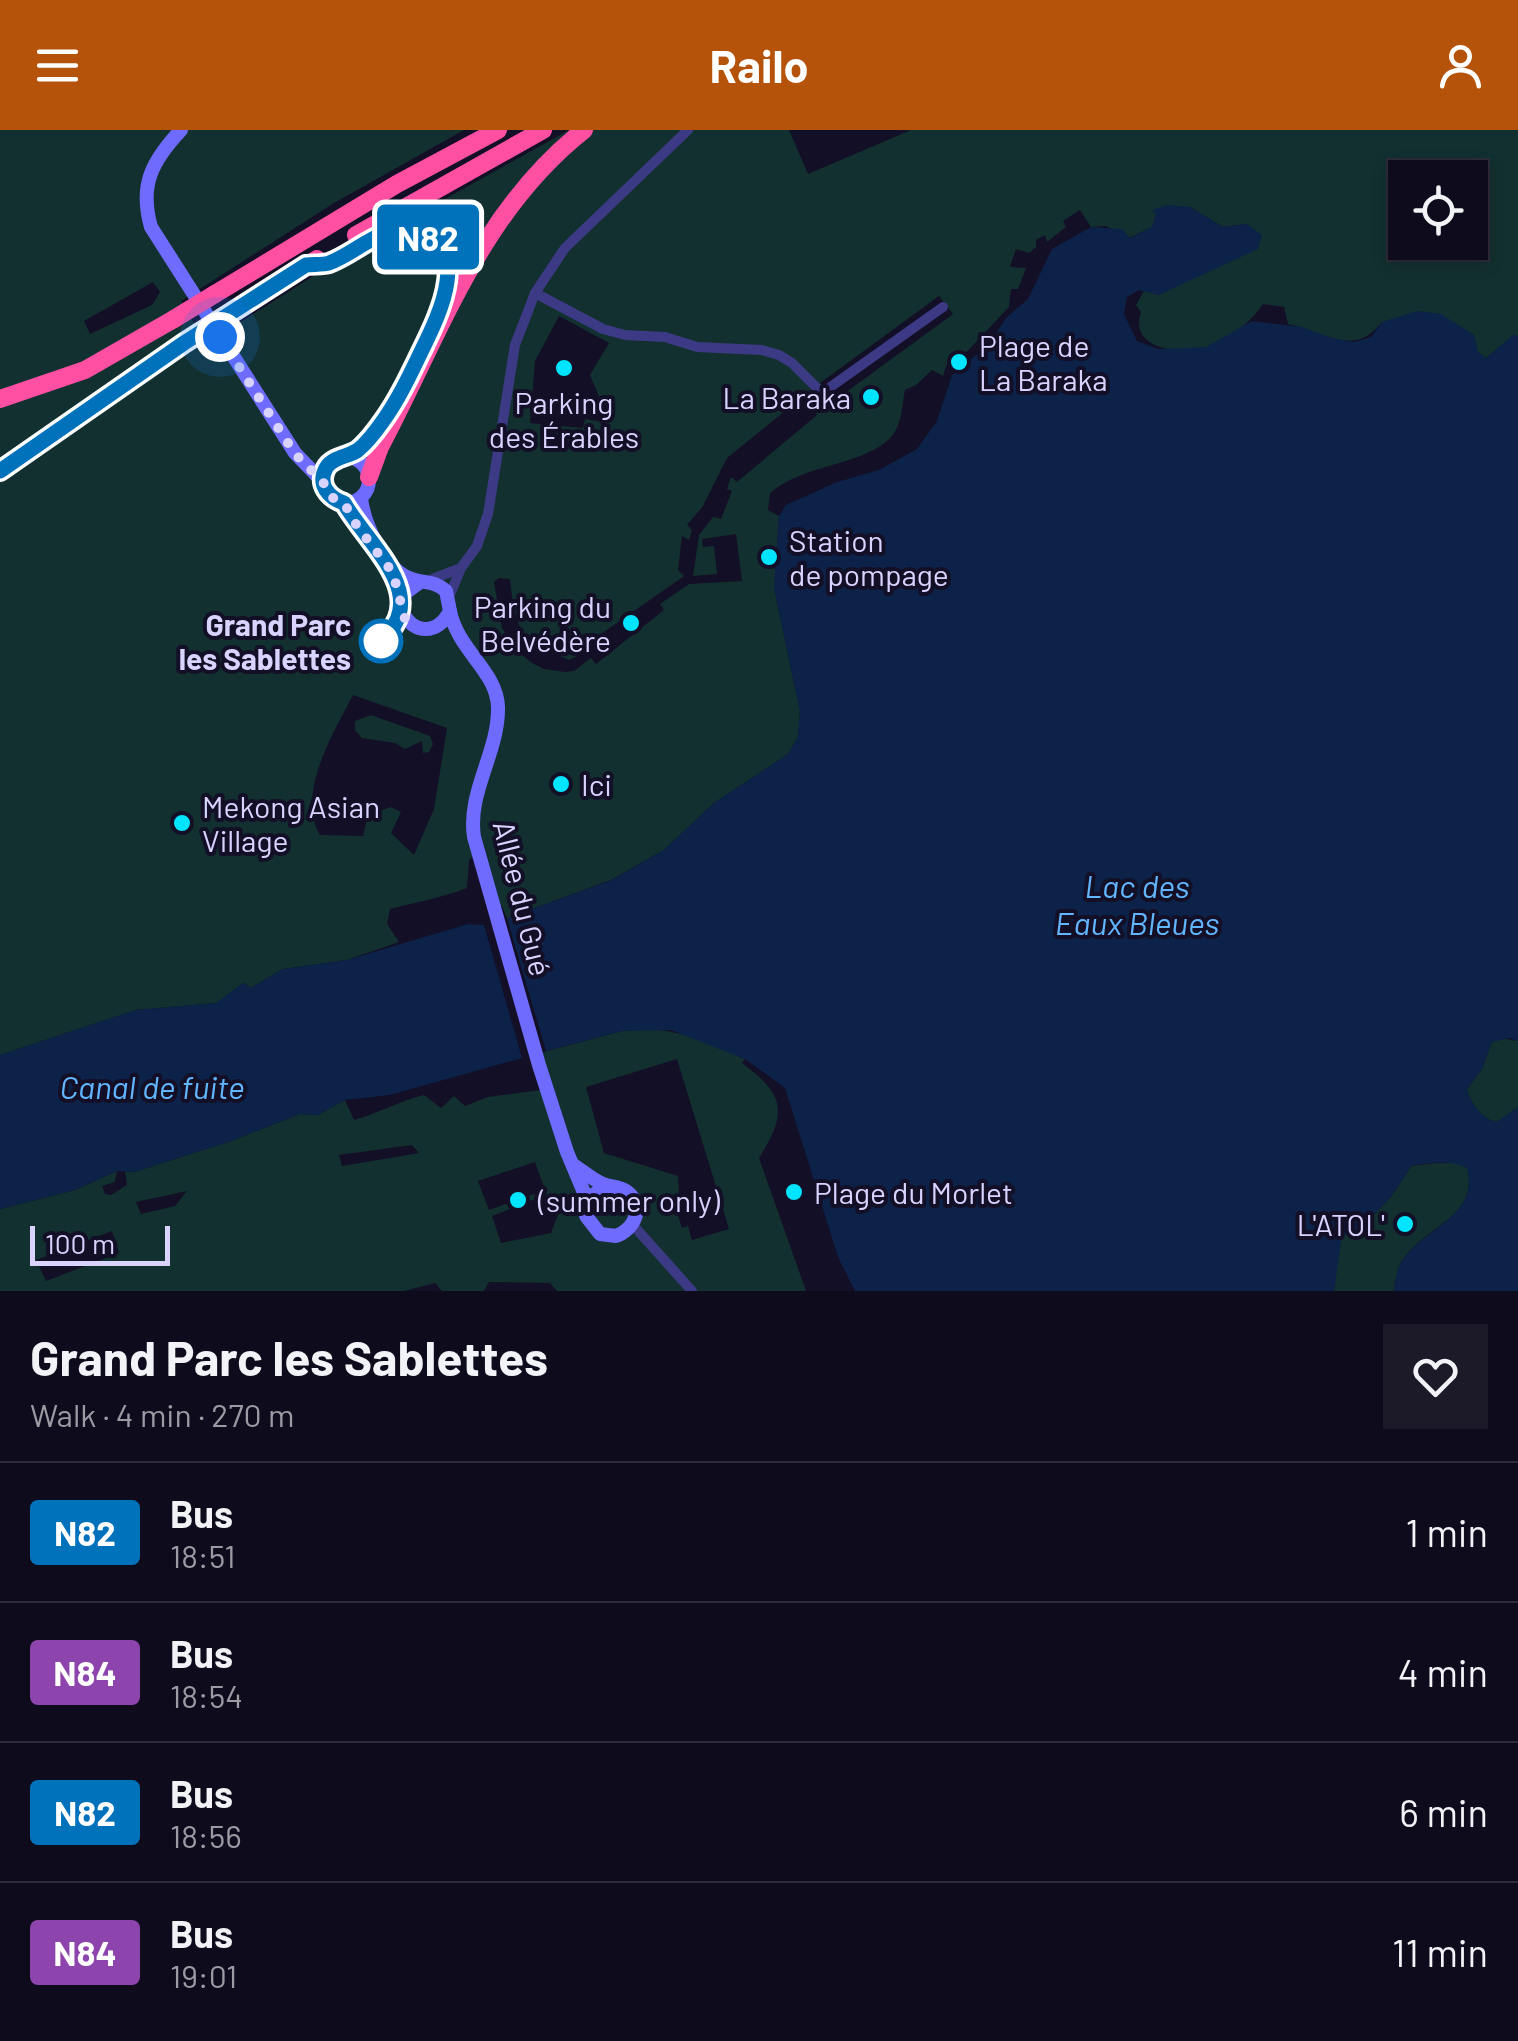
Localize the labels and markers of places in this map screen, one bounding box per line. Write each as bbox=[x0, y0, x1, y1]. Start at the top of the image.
place label: Plage de La Baraka bbox=[979, 327, 1108, 397]
marker: Plage de La Baraka bbox=[948, 351, 970, 373]
marker: Parking des Érables bbox=[553, 357, 575, 379]
place label: La Baraka bbox=[722, 379, 851, 415]
place label: Parking des Érables bbox=[489, 384, 639, 454]
marker: La Baraka bbox=[860, 386, 882, 408]
place label: Station de pompage bbox=[789, 522, 949, 592]
marker: Station de pompage bbox=[758, 546, 780, 568]
place label: Parking du Belvédère bbox=[474, 588, 611, 658]
place label: Grand Parc les Sablettes bbox=[179, 606, 351, 676]
marker: Parking du Belvédère bbox=[620, 612, 642, 634]
marker: Grand Parc les Sablettes bbox=[360, 620, 402, 662]
place label: Ici bbox=[581, 766, 612, 802]
marker: Ici bbox=[550, 773, 572, 795]
place label: Mekong Asian Village bbox=[202, 788, 380, 858]
marker: Mekong Asian Village bbox=[171, 812, 193, 834]
place label: Plage du Morlet bbox=[814, 1174, 1013, 1210]
marker: Plage du Morlet bbox=[783, 1181, 805, 1203]
place label: (summer only) bbox=[537, 1182, 720, 1218]
marker: (summer only) bbox=[507, 1189, 529, 1211]
place label: L'ATOL' bbox=[1297, 1206, 1385, 1242]
marker: L'ATOL' bbox=[1394, 1213, 1416, 1235]

